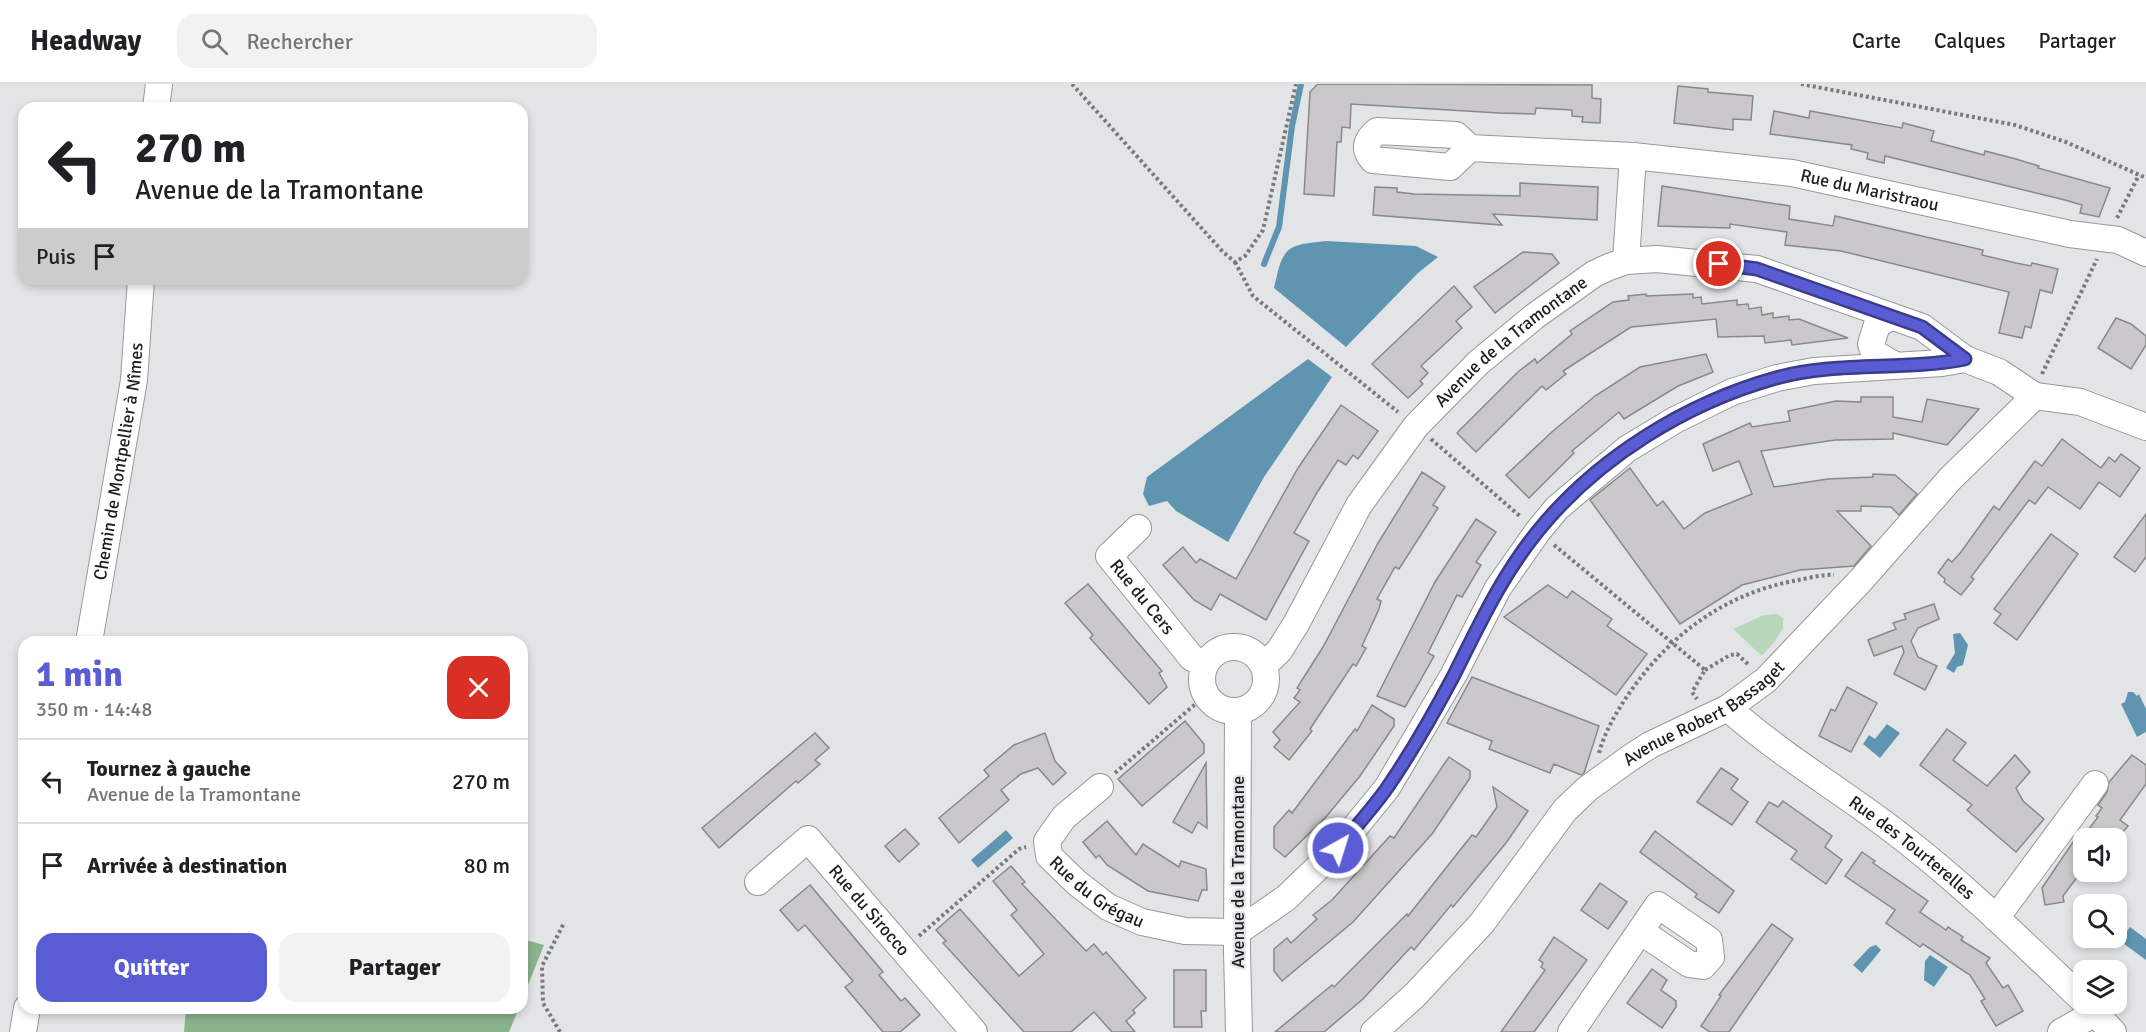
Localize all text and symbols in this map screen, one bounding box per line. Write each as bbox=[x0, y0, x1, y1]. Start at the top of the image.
search box bbox=[177, 14, 597, 68]
text: Headway bbox=[30, 24, 141, 58]
icon: search bbox=[198, 25, 231, 58]
text: Rechercher bbox=[246, 28, 353, 55]
text: Carte bbox=[1852, 28, 1901, 54]
text: Calques bbox=[1934, 28, 2005, 54]
text: Partager bbox=[2038, 28, 2116, 54]
text: 270 m bbox=[135, 123, 246, 174]
icon: left bbox=[36, 126, 114, 204]
street label: Rue du Maristraou bbox=[1798, 164, 1941, 216]
text: Avenue de la Tramontane bbox=[135, 174, 424, 207]
pin bbox=[1693, 238, 1744, 289]
icon: arrive bbox=[88, 240, 121, 273]
text: Puis bbox=[36, 243, 76, 270]
icon: arrive bbox=[1702, 247, 1735, 280]
street label: Avenue de la Tramontane bbox=[1430, 271, 1592, 412]
street label: Chemin de Montpellier à Nîmes bbox=[89, 342, 148, 582]
street label: Rue du Cers bbox=[1105, 555, 1180, 639]
text: 1 min bbox=[36, 652, 123, 697]
button: close bbox=[447, 656, 510, 719]
street label: Avenue Robert Bassaget bbox=[1619, 656, 1789, 770]
text: 350 m · 14:48 bbox=[36, 697, 152, 722]
text: Tournez à gauche bbox=[87, 755, 251, 782]
icon: left bbox=[36, 765, 69, 798]
text: 270 m bbox=[452, 768, 510, 795]
street label: Avenue de la Tramontane bbox=[1227, 776, 1249, 968]
text: Avenue de la Tramontane bbox=[87, 782, 301, 807]
street label: Rue des Tourterelles bbox=[1845, 791, 1980, 904]
position arrow bbox=[1306, 816, 1370, 880]
map controls bbox=[2073, 828, 2127, 1014]
button: sound bbox=[2073, 828, 2127, 882]
icon: arrive bbox=[36, 849, 69, 882]
street label: Rue du Grégau bbox=[1045, 851, 1148, 933]
text: Arrivée à destination bbox=[87, 852, 287, 879]
text: 80 m bbox=[464, 852, 510, 879]
street label: Rue du Sirocco bbox=[824, 860, 915, 960]
button: search bbox=[2073, 894, 2127, 948]
button: Quitter bbox=[36, 933, 267, 1002]
button: Partager bbox=[279, 933, 510, 1002]
button: layers bbox=[2073, 960, 2127, 1014]

